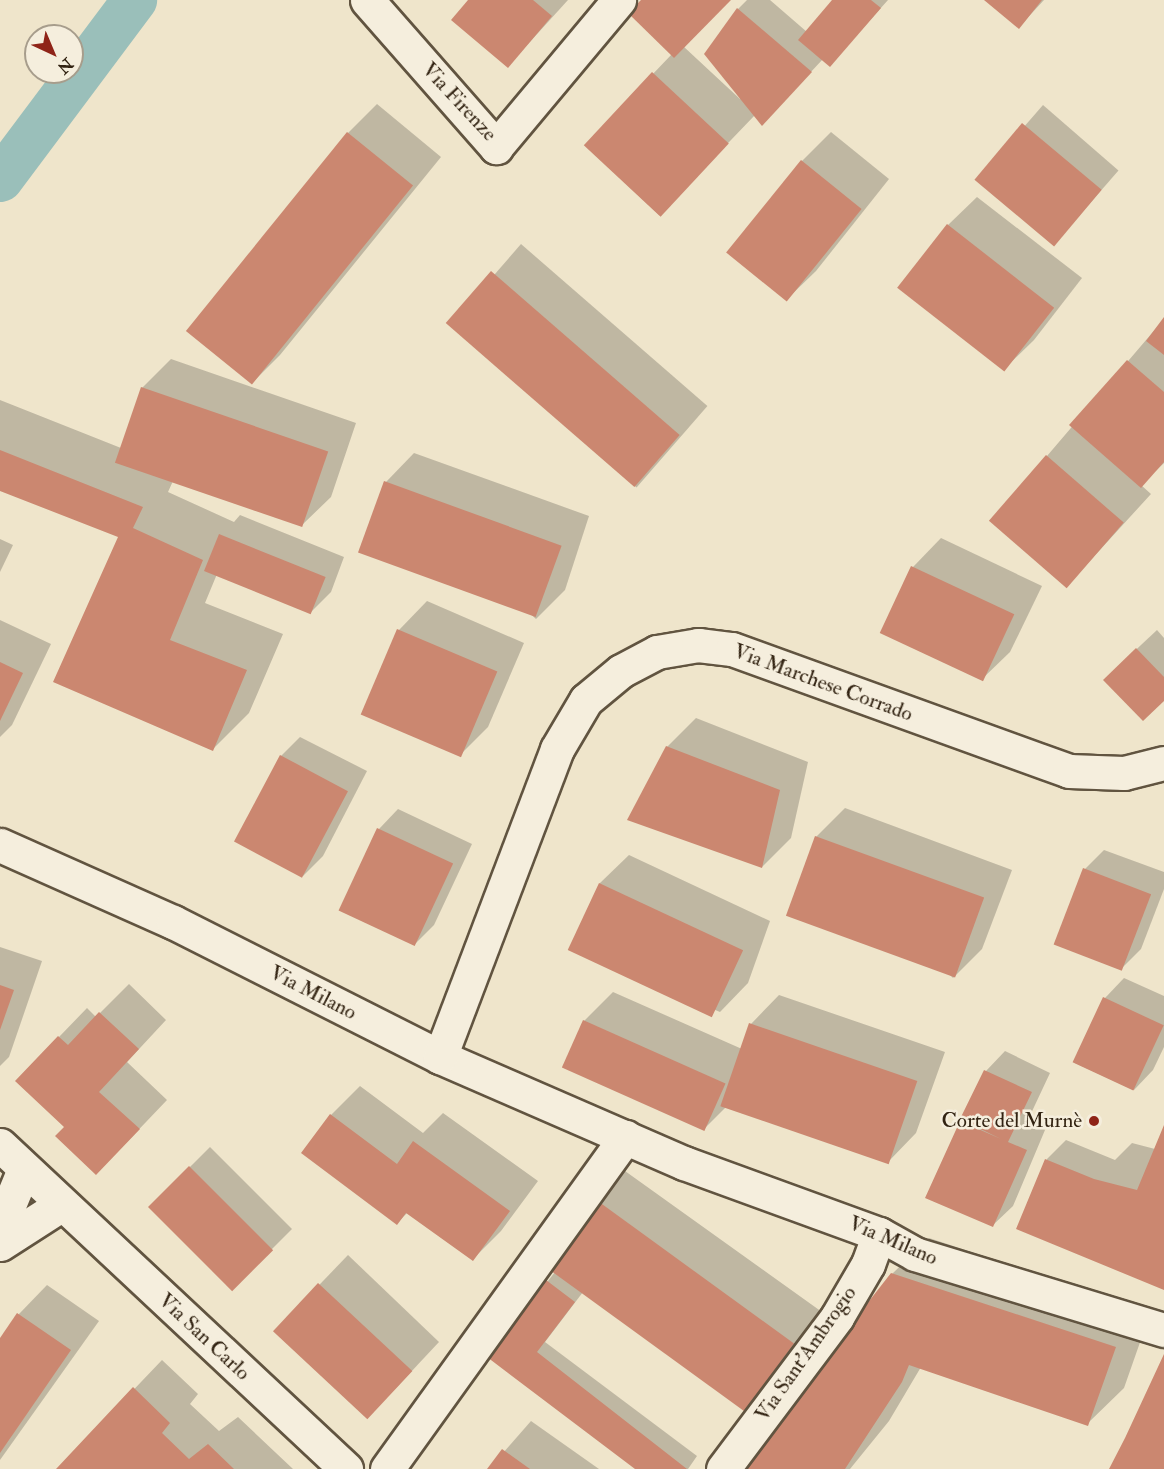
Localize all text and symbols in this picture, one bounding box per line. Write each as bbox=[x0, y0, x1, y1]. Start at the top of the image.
north arrow bbox=[24, 24, 84, 84]
text: N bbox=[53, 53, 77, 78]
street label: Via Firenze bbox=[416, 57, 502, 147]
street label: Via Marchese Corrado bbox=[730, 639, 916, 727]
street label: Via Milano bbox=[265, 960, 361, 1026]
place label: Corte del Murnè bbox=[941, 1108, 1082, 1134]
marker: Corte del Murnè bbox=[1087, 1114, 1101, 1128]
street label: Via Milano bbox=[845, 1211, 941, 1271]
street label: Via Sant'Ambrogio bbox=[750, 1282, 862, 1426]
street label: Via San Carlo bbox=[153, 1288, 255, 1386]

